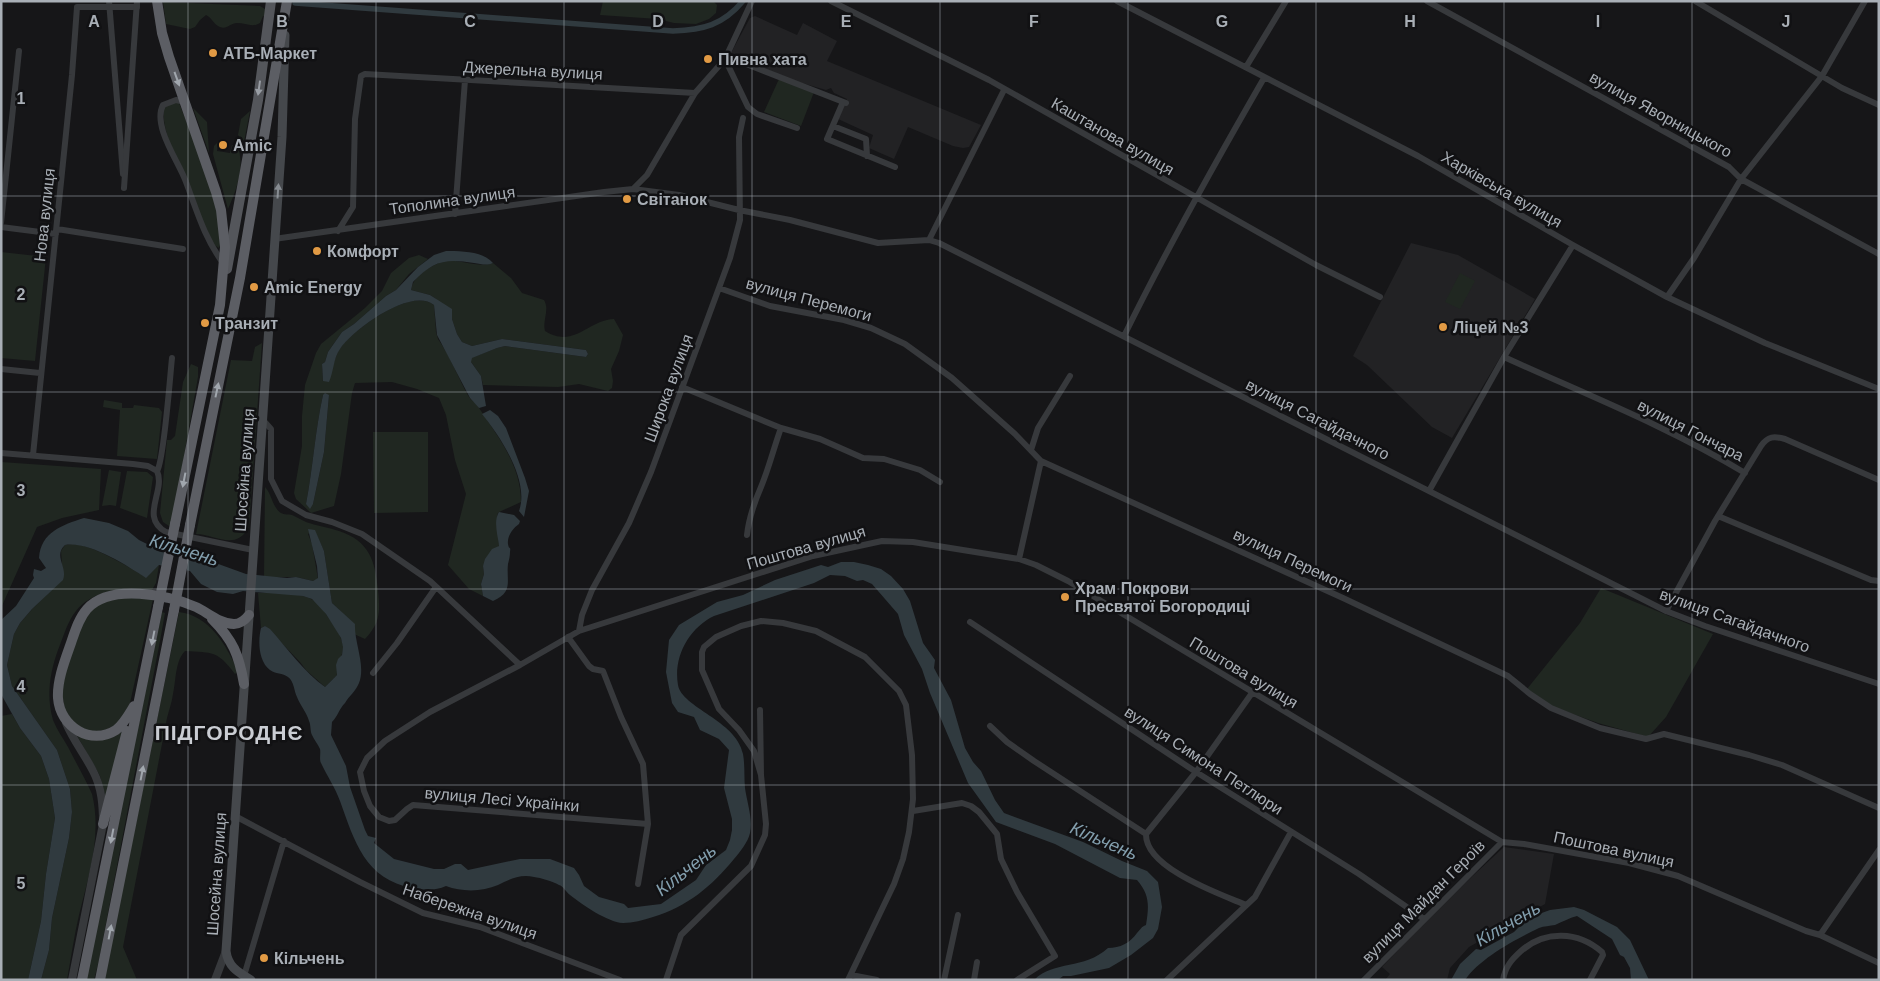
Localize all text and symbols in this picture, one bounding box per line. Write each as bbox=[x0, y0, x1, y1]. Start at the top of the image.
text: A bbox=[88, 13, 100, 30]
text: B bbox=[276, 13, 288, 30]
text: C bbox=[464, 13, 476, 30]
text: D bbox=[652, 13, 664, 30]
text: E bbox=[841, 13, 852, 30]
text: F bbox=[1029, 13, 1039, 30]
text: G bbox=[1216, 13, 1228, 30]
text: H bbox=[1404, 13, 1416, 30]
text: I bbox=[1596, 13, 1600, 30]
text: J bbox=[1782, 13, 1790, 30]
place label: АТБ-Маркет bbox=[223, 45, 317, 62]
marker: АТБ-Маркет bbox=[207, 47, 219, 59]
place label: Пивна хата bbox=[718, 51, 807, 68]
marker: Пивна хата bbox=[702, 53, 714, 65]
street label: Джерельна вулиця bbox=[463, 58, 603, 83]
street label: вулиця Яворницького bbox=[1587, 68, 1735, 161]
one-way arrow bbox=[174, 72, 181, 87]
one-way arrow bbox=[255, 80, 263, 96]
text: 1 bbox=[17, 90, 26, 107]
street label: Каштанова вулиця bbox=[1049, 94, 1177, 178]
place label: Amic bbox=[233, 137, 272, 154]
marker: Amic bbox=[217, 139, 229, 151]
street label: Харківська вулиця bbox=[1438, 148, 1565, 231]
street label: Нова вулиця bbox=[31, 167, 58, 263]
one-way arrow bbox=[274, 182, 282, 198]
street label: Тополина вулиця bbox=[388, 183, 516, 218]
place label: Світанок bbox=[637, 191, 708, 208]
marker: Світанок bbox=[621, 193, 633, 205]
place label: Комфорт bbox=[327, 243, 399, 260]
marker: Комфорт bbox=[311, 245, 323, 257]
street label: вулиця Перемоги bbox=[744, 275, 873, 324]
place label: Amic Energy bbox=[264, 279, 362, 296]
marker: Amic Energy bbox=[248, 281, 260, 293]
text: 2 bbox=[17, 286, 26, 303]
place label: Транзит bbox=[215, 315, 278, 332]
marker: Транзит bbox=[199, 317, 211, 329]
place label: Ліцей №3 bbox=[1453, 319, 1529, 336]
marker: Ліцей №3 bbox=[1437, 321, 1449, 333]
street label: Широка вулиця bbox=[641, 332, 696, 445]
street label: вулиця Сагайдачного bbox=[1243, 376, 1392, 463]
one-way arrow bbox=[213, 382, 221, 397]
street label: вулиця Гончара bbox=[1635, 396, 1747, 465]
street label: Шосейна вулиця bbox=[232, 408, 257, 532]
one-way arrow bbox=[179, 472, 187, 488]
text: 3 bbox=[17, 482, 26, 499]
street label: Поштова вулиця bbox=[745, 522, 868, 573]
street label: вулиця Перемоги bbox=[1231, 525, 1355, 595]
water label: Кільчень bbox=[147, 530, 221, 570]
place label: Храм Покрови Пресвятої Богородиці bbox=[1075, 580, 1250, 615]
street label: вулиця Сагайдачного bbox=[1657, 585, 1812, 656]
marker: Храм Покрови Пресвятої Богородиці bbox=[1059, 591, 1071, 603]
one-way arrow bbox=[148, 630, 156, 646]
street label: Поштова вулиця bbox=[1187, 634, 1301, 711]
text: 4 bbox=[17, 678, 26, 695]
street label: вулиця Симона Петлюри bbox=[1122, 703, 1286, 818]
district label: ПІДГОРОДНЄ bbox=[155, 721, 303, 744]
one-way arrow bbox=[138, 765, 146, 780]
street label: вулиця Лесі Українки bbox=[424, 784, 580, 815]
street label: Шосейна вулиця bbox=[204, 812, 229, 936]
water label: Кільчень bbox=[1067, 818, 1141, 864]
one-way arrow bbox=[108, 828, 116, 844]
street label: Поштова вулиця bbox=[1552, 828, 1676, 871]
street label: вулиця Майдан Героїв bbox=[1358, 836, 1488, 966]
water label: Кільчень bbox=[652, 840, 720, 900]
text: 5 bbox=[17, 875, 26, 892]
street label: Набережна вулиця bbox=[401, 881, 539, 942]
water label: Кільчень bbox=[1472, 898, 1544, 950]
one-way arrow bbox=[107, 924, 115, 940]
place label: Кільчень bbox=[274, 950, 345, 967]
marker: Кільчень bbox=[258, 952, 270, 964]

